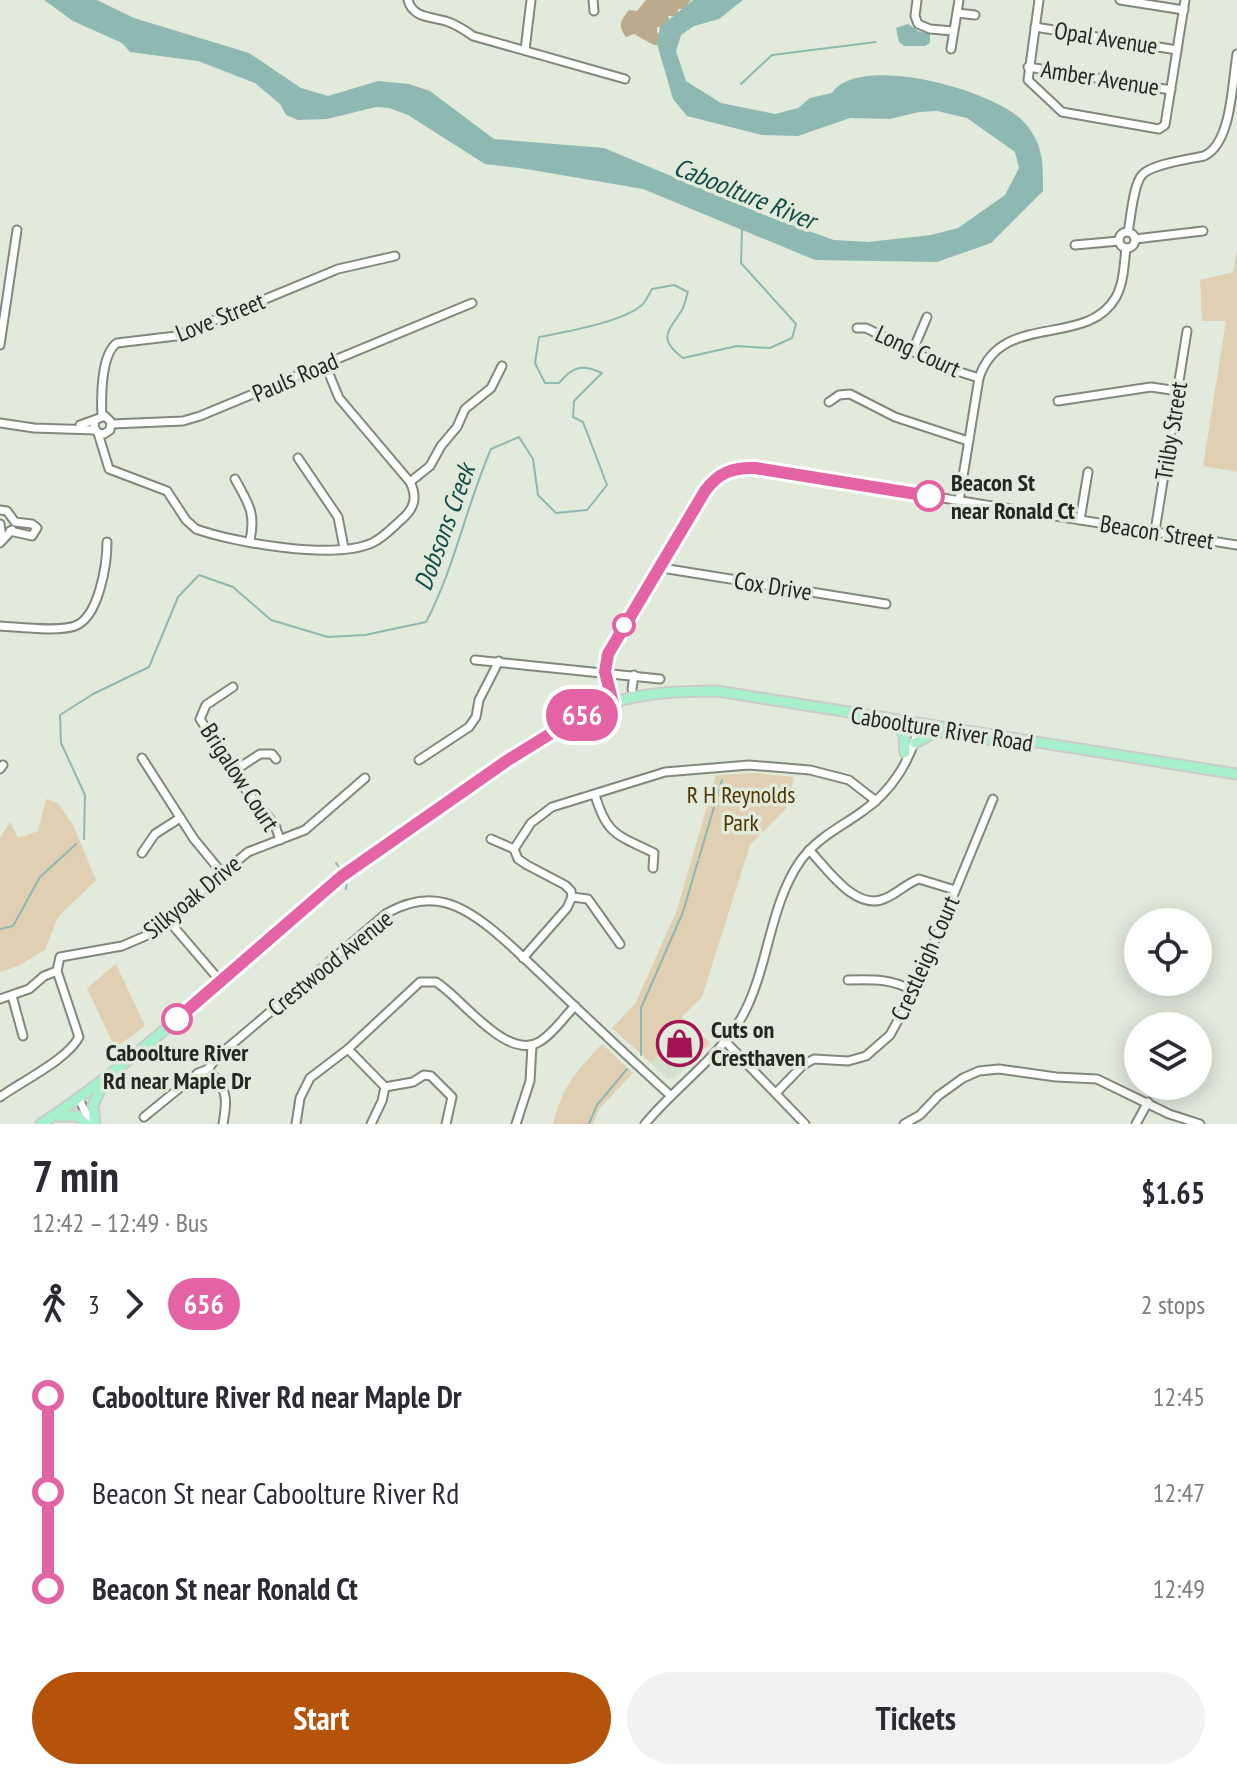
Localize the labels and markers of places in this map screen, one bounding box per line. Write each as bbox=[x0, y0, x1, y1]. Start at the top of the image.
place label: Beacon St near Ronald Ct bbox=[951, 467, 1075, 526]
marker: Beacon St near Ronald Ct bbox=[914, 481, 944, 511]
unlabelled marker bbox=[613, 614, 635, 636]
marker: Caboolture River Rd near Maple Dr bbox=[162, 1004, 192, 1034]
place label: Cuts on Cresthaven bbox=[711, 1014, 806, 1073]
shop icon: Cuts on Cresthaven bbox=[656, 1019, 704, 1067]
place label: Caboolture River Rd near Maple Dr bbox=[103, 1037, 252, 1096]

